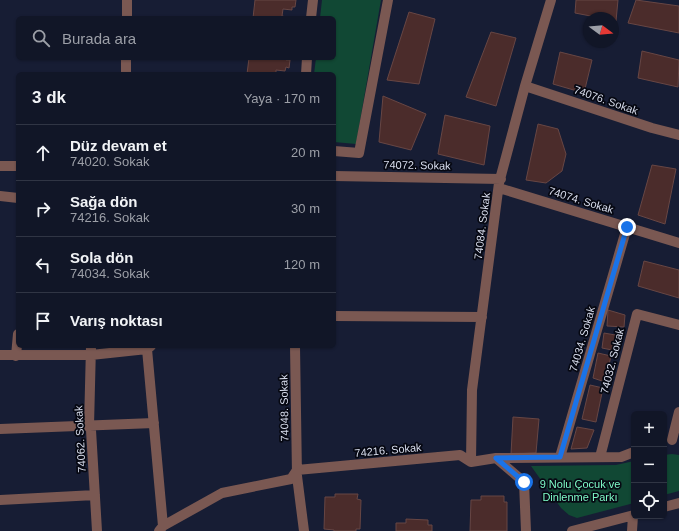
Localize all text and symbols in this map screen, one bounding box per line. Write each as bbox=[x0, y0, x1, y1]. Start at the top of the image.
north arrow bbox=[583, 12, 619, 48]
search box bbox=[16, 16, 336, 60]
icon: search bbox=[30, 27, 52, 49]
text: Burada ara bbox=[62, 30, 136, 47]
street label: 74076. Sokak bbox=[572, 83, 640, 117]
text: 3 dk bbox=[32, 88, 66, 107]
text: Yaya · 170 m bbox=[244, 91, 320, 106]
text: Düz devam et bbox=[70, 137, 167, 154]
icon: ahead bbox=[32, 142, 54, 164]
text: 20 m bbox=[291, 145, 320, 160]
text: 74020. Sokak bbox=[70, 154, 150, 169]
street label: 74072. Sokak bbox=[383, 158, 451, 172]
street label: 74074. Sokak bbox=[547, 184, 615, 216]
street label: 74084. Sokak bbox=[472, 191, 492, 260]
text: Sağa dön bbox=[70, 193, 138, 210]
icon: right bbox=[32, 198, 54, 220]
text: 30 m bbox=[291, 201, 320, 216]
text: 74216. Sokak bbox=[70, 210, 150, 225]
route end bbox=[618, 218, 636, 236]
text: Sola dön bbox=[70, 249, 133, 266]
icon: left bbox=[32, 254, 54, 276]
text: 120 m bbox=[284, 257, 320, 272]
text: 74034. Sokak bbox=[70, 266, 150, 281]
street label: 74034. Sokak bbox=[567, 305, 597, 373]
icon: arrive bbox=[32, 310, 54, 332]
text: Varış noktası bbox=[70, 312, 163, 329]
street label: 74032. Sokak bbox=[598, 326, 626, 395]
street label: 74048. Sokak bbox=[277, 374, 291, 442]
street label: 74062. Sokak bbox=[72, 405, 88, 473]
map controls bbox=[631, 411, 667, 519]
button: + bbox=[631, 411, 667, 447]
street label: 74216. Sokak bbox=[354, 441, 423, 459]
button: − bbox=[631, 447, 667, 483]
route start bbox=[515, 473, 533, 491]
park label: 9 Nolu Çocuk ve Dinlenme Parkı bbox=[540, 478, 620, 503]
button: locate bbox=[631, 483, 667, 519]

